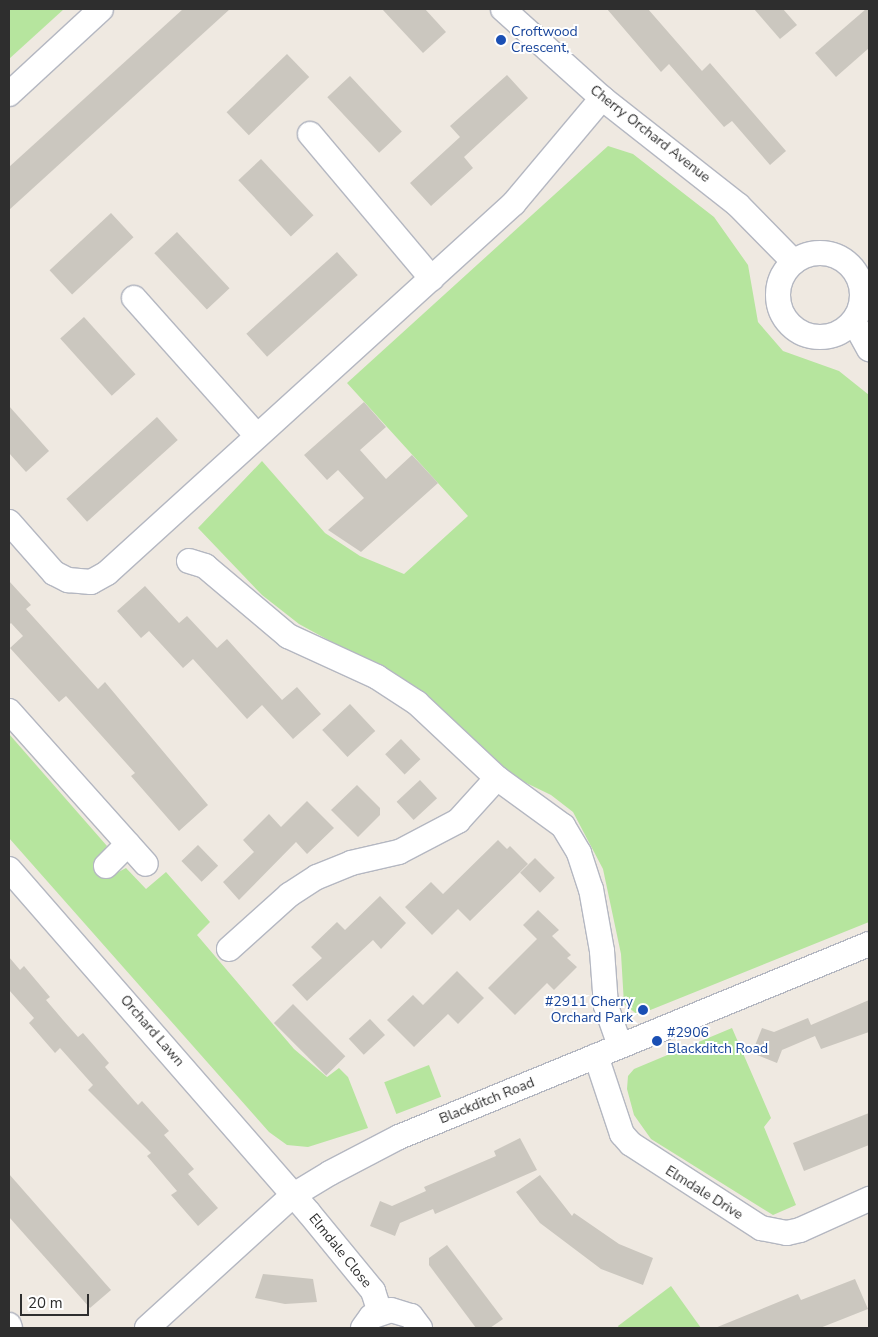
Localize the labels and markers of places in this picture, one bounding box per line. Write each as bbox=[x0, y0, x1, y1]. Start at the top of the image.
place label: Croftwood Crescent, bbox=[511, 24, 578, 56]
marker: Croftwood Crescent, bbox=[495, 34, 507, 46]
place label: #2911 Cherry Orchard Park bbox=[545, 994, 633, 1026]
marker: #2911 Cherry Orchard Park bbox=[637, 1004, 649, 1016]
place label: #2906 Blackditch Road bbox=[667, 1025, 768, 1058]
marker: #2906 Blackditch Road bbox=[651, 1035, 663, 1047]

